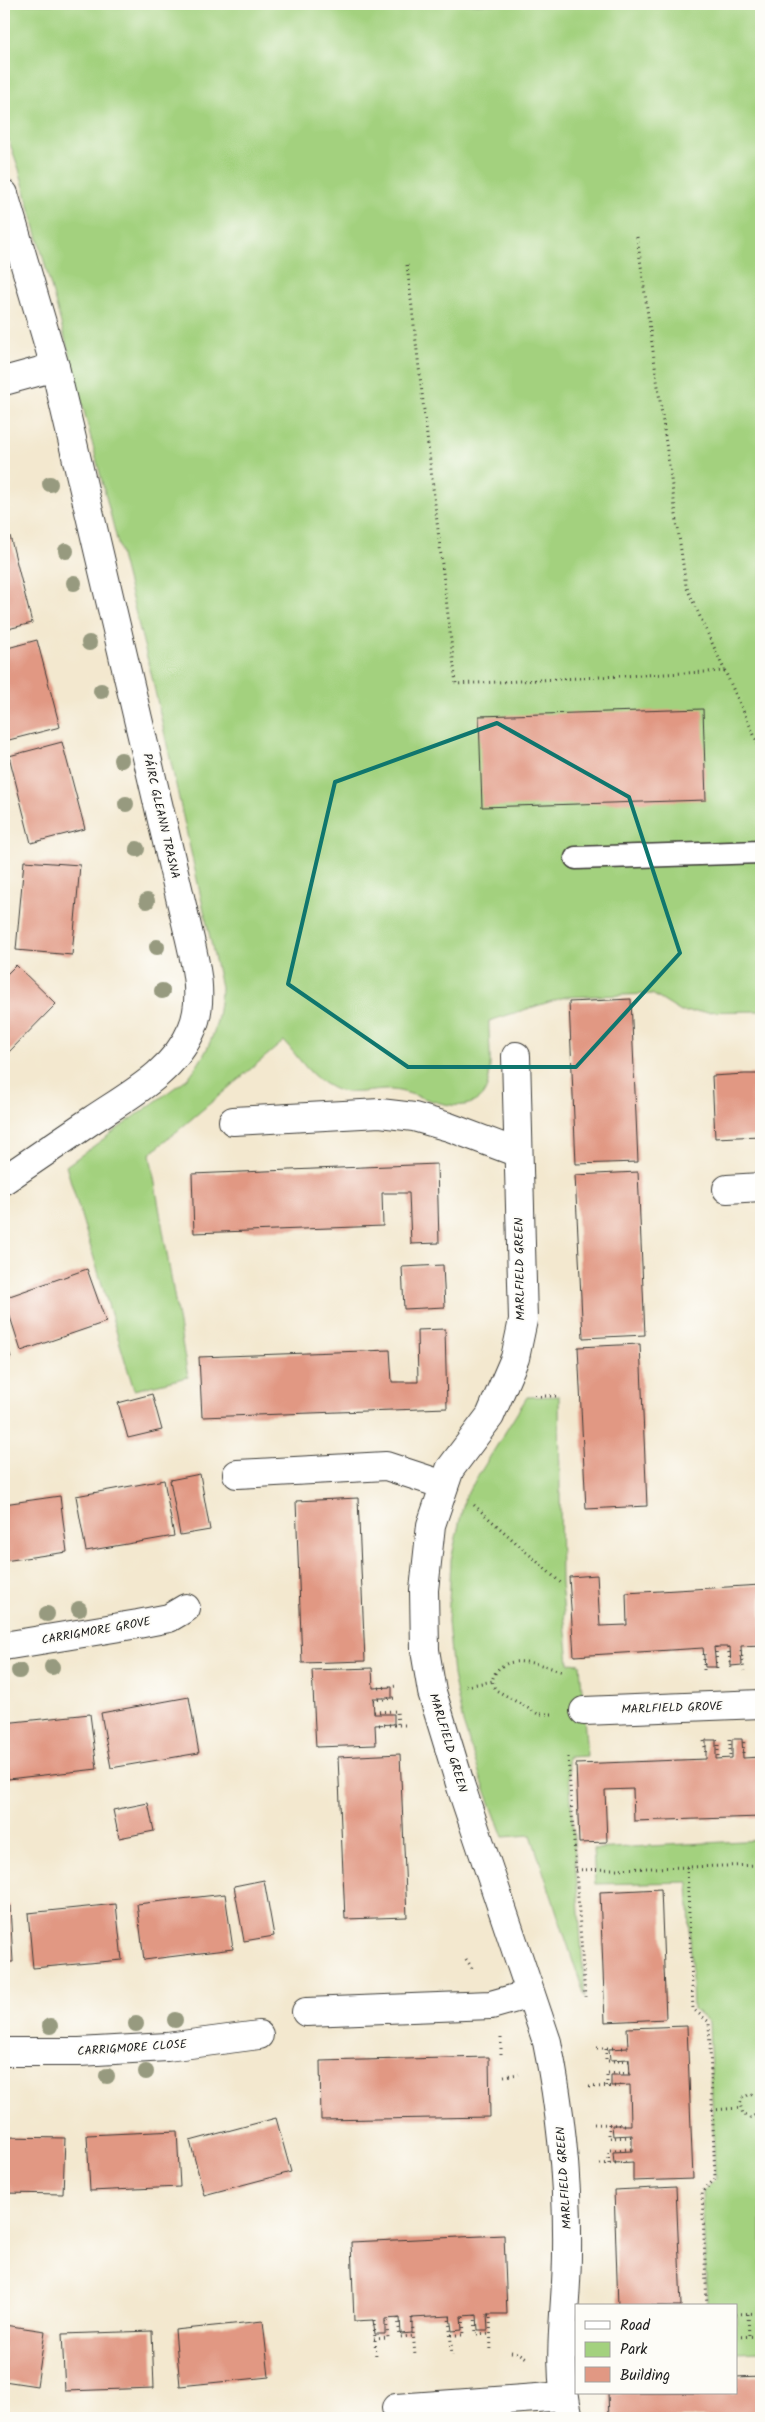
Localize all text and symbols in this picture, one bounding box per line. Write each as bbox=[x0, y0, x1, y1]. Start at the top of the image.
street label: PÁIRC GLEANN TRASNA bbox=[137, 751, 185, 881]
street label: MARLFIELD GREEN bbox=[510, 1217, 530, 1321]
street label: CARRIGMORE GROVE bbox=[40, 1612, 153, 1650]
street label: MARLFIELD GREEN bbox=[424, 1691, 472, 1795]
street label: MARLFIELD GROVE bbox=[621, 1697, 724, 1719]
street label: CARRIGMORE CLOSE bbox=[77, 2035, 188, 2061]
street label: MARLFIELD GREEN bbox=[551, 2126, 577, 2230]
legend bbox=[575, 2304, 738, 2394]
text: Road bbox=[620, 2314, 651, 2338]
text: Park bbox=[620, 2338, 648, 2362]
text: Building bbox=[620, 2364, 670, 2388]

